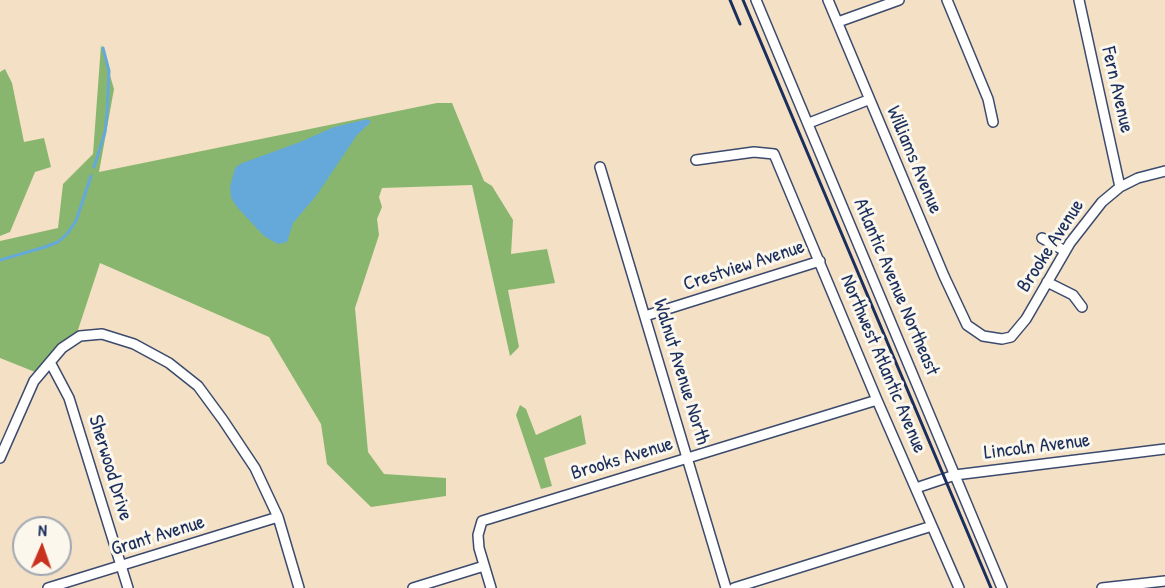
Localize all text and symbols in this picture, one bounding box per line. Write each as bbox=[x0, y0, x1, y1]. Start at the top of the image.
street label: Fern Avenue bbox=[1095, 45, 1139, 135]
street label: Williams Avenue bbox=[881, 103, 947, 217]
street label: Atlantic Avenue Northeast bbox=[848, 195, 944, 379]
street label: Brooke Avenue bbox=[1012, 195, 1090, 297]
street label: Crestview Avenue bbox=[680, 235, 808, 297]
street label: Northwest Atlantic Avenue bbox=[835, 271, 931, 457]
street label: Walnut Avenue North bbox=[647, 296, 715, 448]
street label: Sherwood Drive bbox=[83, 413, 137, 523]
street label: Lincoln Avenue bbox=[983, 429, 1091, 465]
street label: Brooks Avenue bbox=[568, 432, 676, 486]
street label: Grant Avenue bbox=[108, 510, 208, 562]
north arrow bbox=[12, 516, 72, 576]
text: N bbox=[38, 519, 47, 541]

